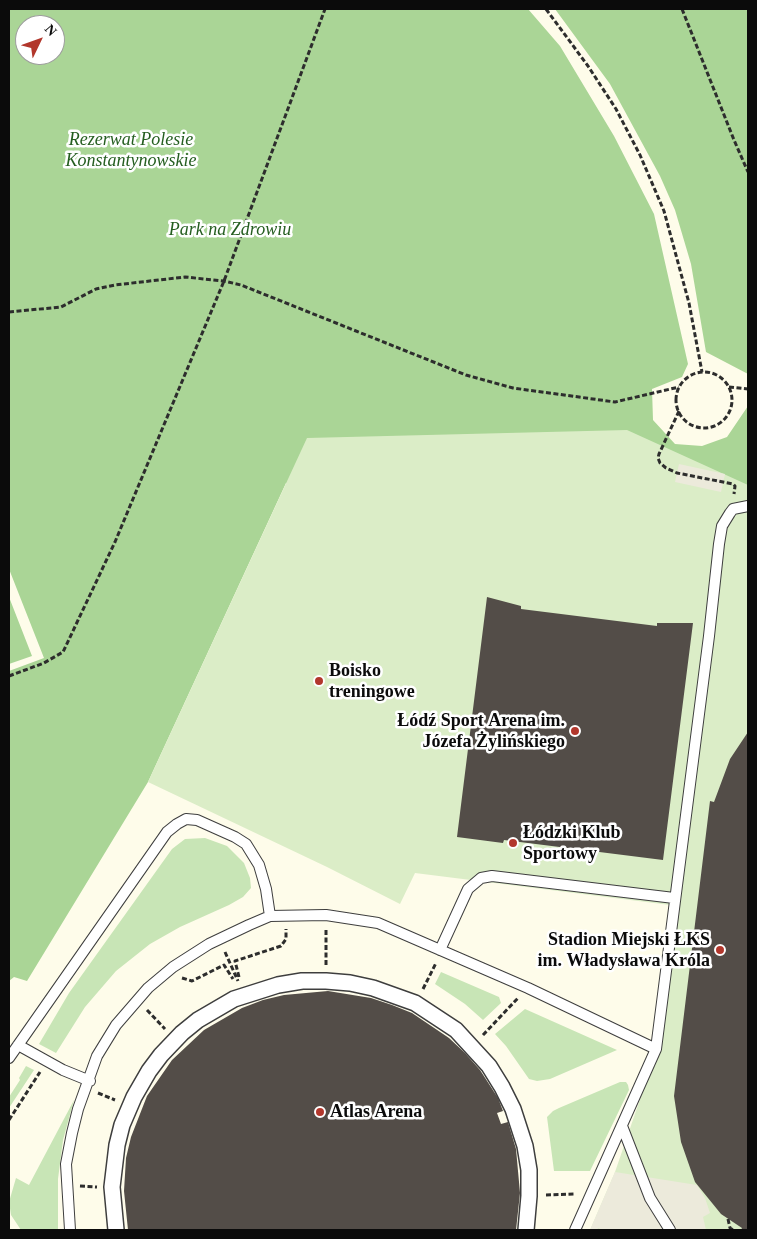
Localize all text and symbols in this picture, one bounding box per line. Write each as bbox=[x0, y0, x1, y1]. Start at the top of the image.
north arrow bbox=[15, 15, 65, 65]
text: N bbox=[42, 22, 60, 39]
park label: Rezerwat Polesie Konstantynowskie bbox=[66, 129, 196, 172]
park label: Park na Zdrowiu bbox=[169, 219, 291, 241]
place label: Boisko treningowe bbox=[329, 660, 415, 702]
marker: Boisko treningowe bbox=[313, 675, 325, 687]
place label: Łódź Sport Arena im. Józefa Żylińskiego bbox=[397, 710, 565, 752]
marker: Łódź Sport Arena im. Józefa Żylińskiego bbox=[569, 725, 581, 737]
place label: Łódzki Klub Sportowy bbox=[523, 822, 621, 864]
marker: Łódzki Klub Sportowy bbox=[507, 837, 519, 849]
place label: Stadion Miejski ŁKS im. Władysława Króla bbox=[537, 929, 710, 972]
marker: Stadion Miejski ŁKS im. Władysława Króla bbox=[714, 944, 726, 956]
place label: Atlas Arena bbox=[330, 1101, 422, 1123]
marker: Atlas Arena bbox=[314, 1106, 326, 1118]

